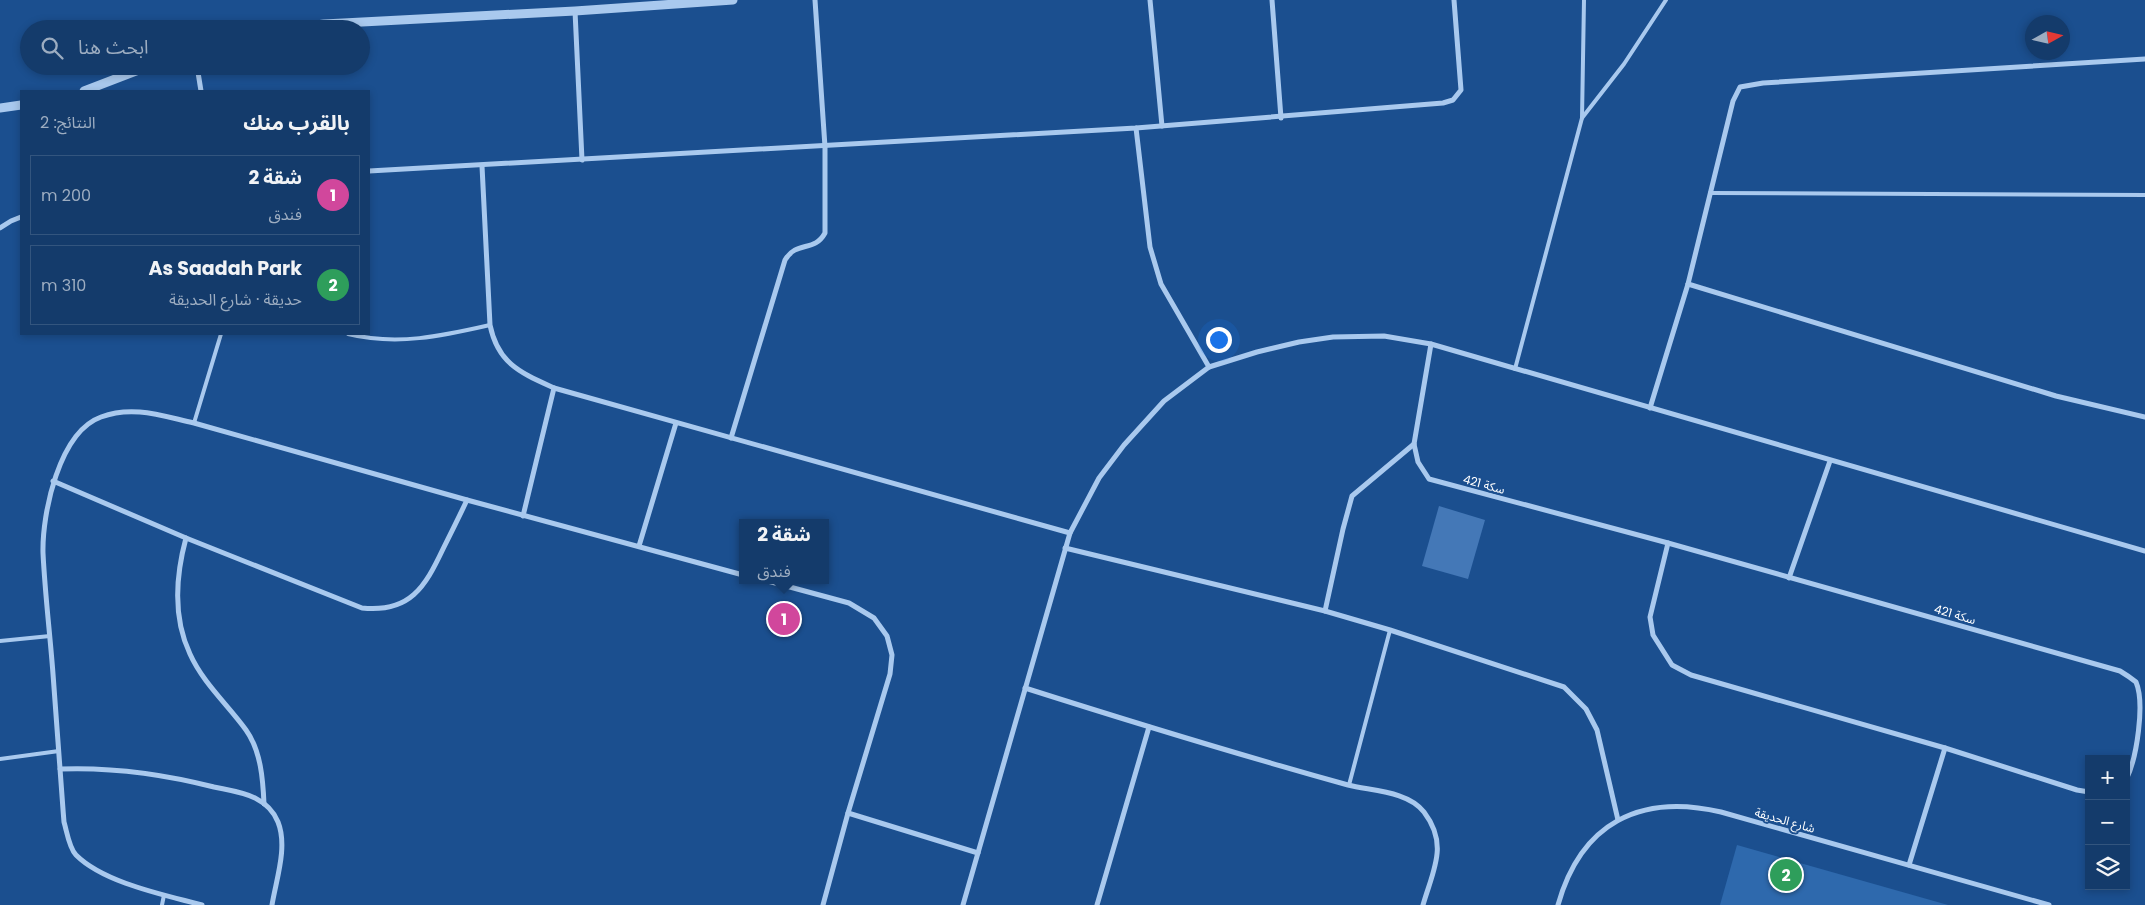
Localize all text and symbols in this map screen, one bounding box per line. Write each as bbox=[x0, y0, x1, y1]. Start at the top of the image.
north arrow bbox=[2025, 15, 2070, 60]
search box bbox=[20, 20, 370, 75]
icon: search bbox=[38, 34, 66, 62]
text: ابحث هنا bbox=[78, 34, 149, 61]
text: بالقرب منك bbox=[243, 108, 350, 137]
text: النتائج: 2 bbox=[40, 111, 96, 134]
text: شقة 2 bbox=[248, 164, 302, 191]
text: 200 m bbox=[41, 184, 91, 207]
text: 1 bbox=[330, 184, 336, 207]
text: فندق bbox=[268, 203, 302, 226]
text: As Saadah Park bbox=[149, 255, 302, 282]
text: 310 m bbox=[41, 274, 86, 297]
text: 2 bbox=[328, 274, 338, 297]
text: حديقة · شارع الحديقة bbox=[169, 288, 302, 311]
your location bbox=[1206, 327, 1232, 353]
street label: سكة 421 bbox=[1461, 470, 1507, 498]
popup bbox=[739, 519, 829, 584]
text: شقة 2 bbox=[757, 521, 811, 548]
text: فندق bbox=[757, 560, 791, 583]
pin: 1 bbox=[768, 600, 800, 638]
street label: سكة 421 bbox=[1932, 600, 1978, 628]
map controls bbox=[2085, 755, 2130, 890]
button: + bbox=[2085, 755, 2130, 800]
button: − bbox=[2085, 800, 2130, 845]
street label: شارع الحديقة bbox=[1753, 803, 1817, 838]
button: layers bbox=[2085, 845, 2130, 890]
pin: 2 bbox=[1770, 856, 1802, 894]

